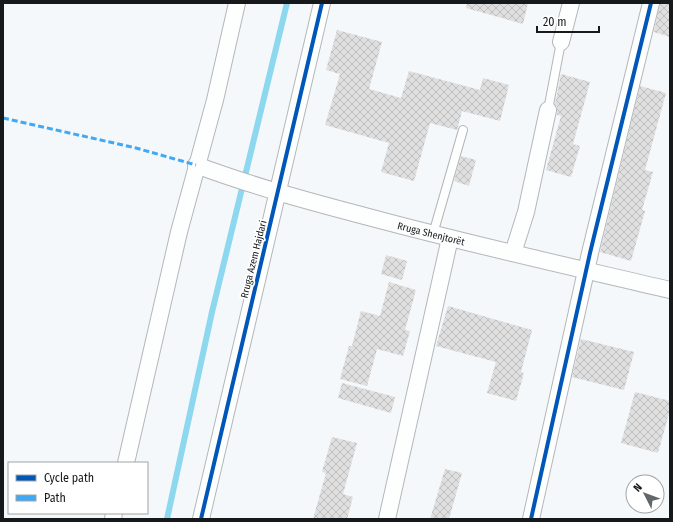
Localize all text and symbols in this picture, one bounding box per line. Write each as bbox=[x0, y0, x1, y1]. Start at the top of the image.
scale bar bbox=[537, 8, 599, 34]
text: 20 m bbox=[543, 15, 567, 29]
street label: Rruga Azem Hajdari bbox=[239, 219, 269, 299]
street label: Rruga Shenjtorët bbox=[396, 220, 466, 249]
legend bbox=[8, 462, 148, 514]
text: Cycle path bbox=[44, 471, 94, 485]
north arrow bbox=[625, 474, 665, 514]
text: N bbox=[631, 481, 645, 494]
text: Path bbox=[44, 491, 66, 505]

